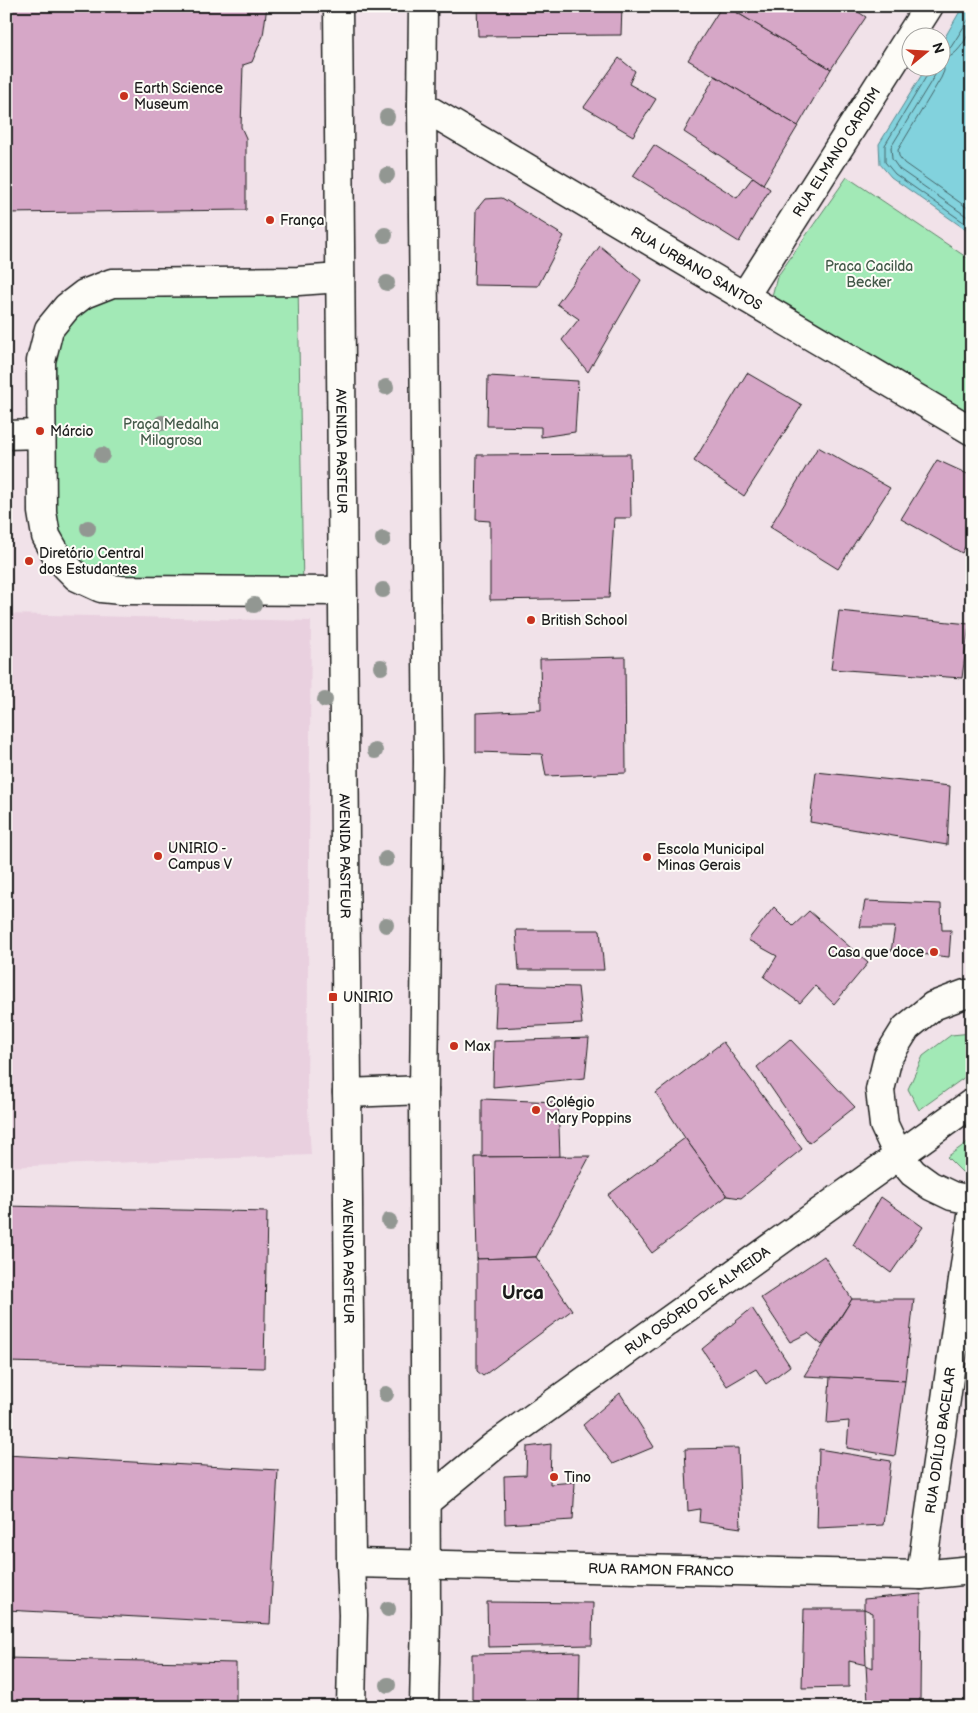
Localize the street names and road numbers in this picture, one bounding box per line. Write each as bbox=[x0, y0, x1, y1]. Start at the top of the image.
street label: RUA ELMANO CARDIM bbox=[789, 84, 884, 220]
street label: RUA URBANO SANTOS bbox=[628, 223, 765, 314]
street label: AVENIDA PASTEUR bbox=[333, 389, 351, 513]
street label: AVENIDA PASTEUR bbox=[336, 793, 354, 918]
street label: AVENIDA PASTEUR bbox=[339, 1198, 357, 1323]
street label: RUA OSÓRIO DE ALMEIDA bbox=[621, 1242, 773, 1358]
street label: RUA ODÍLIO BACELAR bbox=[921, 1366, 959, 1515]
street label: RUA RAMON FRANCO bbox=[588, 1559, 734, 1580]

